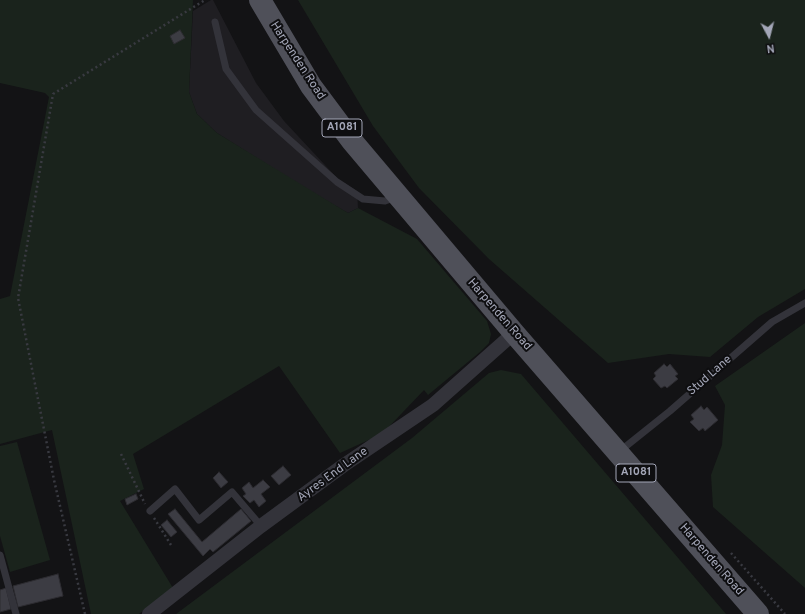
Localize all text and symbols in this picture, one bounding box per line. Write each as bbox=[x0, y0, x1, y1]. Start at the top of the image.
north arrow bbox=[749, 16, 789, 56]
street label: Harpenden Road bbox=[266, 19, 328, 103]
text: N bbox=[766, 40, 775, 55]
road number: A1081 bbox=[322, 119, 362, 137]
street label: Harpenden Road bbox=[464, 276, 534, 354]
street label: Stud Lane bbox=[685, 353, 735, 399]
street label: Ayres End Lane bbox=[295, 445, 371, 505]
road number: A1081 bbox=[616, 464, 656, 482]
street label: Harpenden Road bbox=[676, 521, 746, 599]

